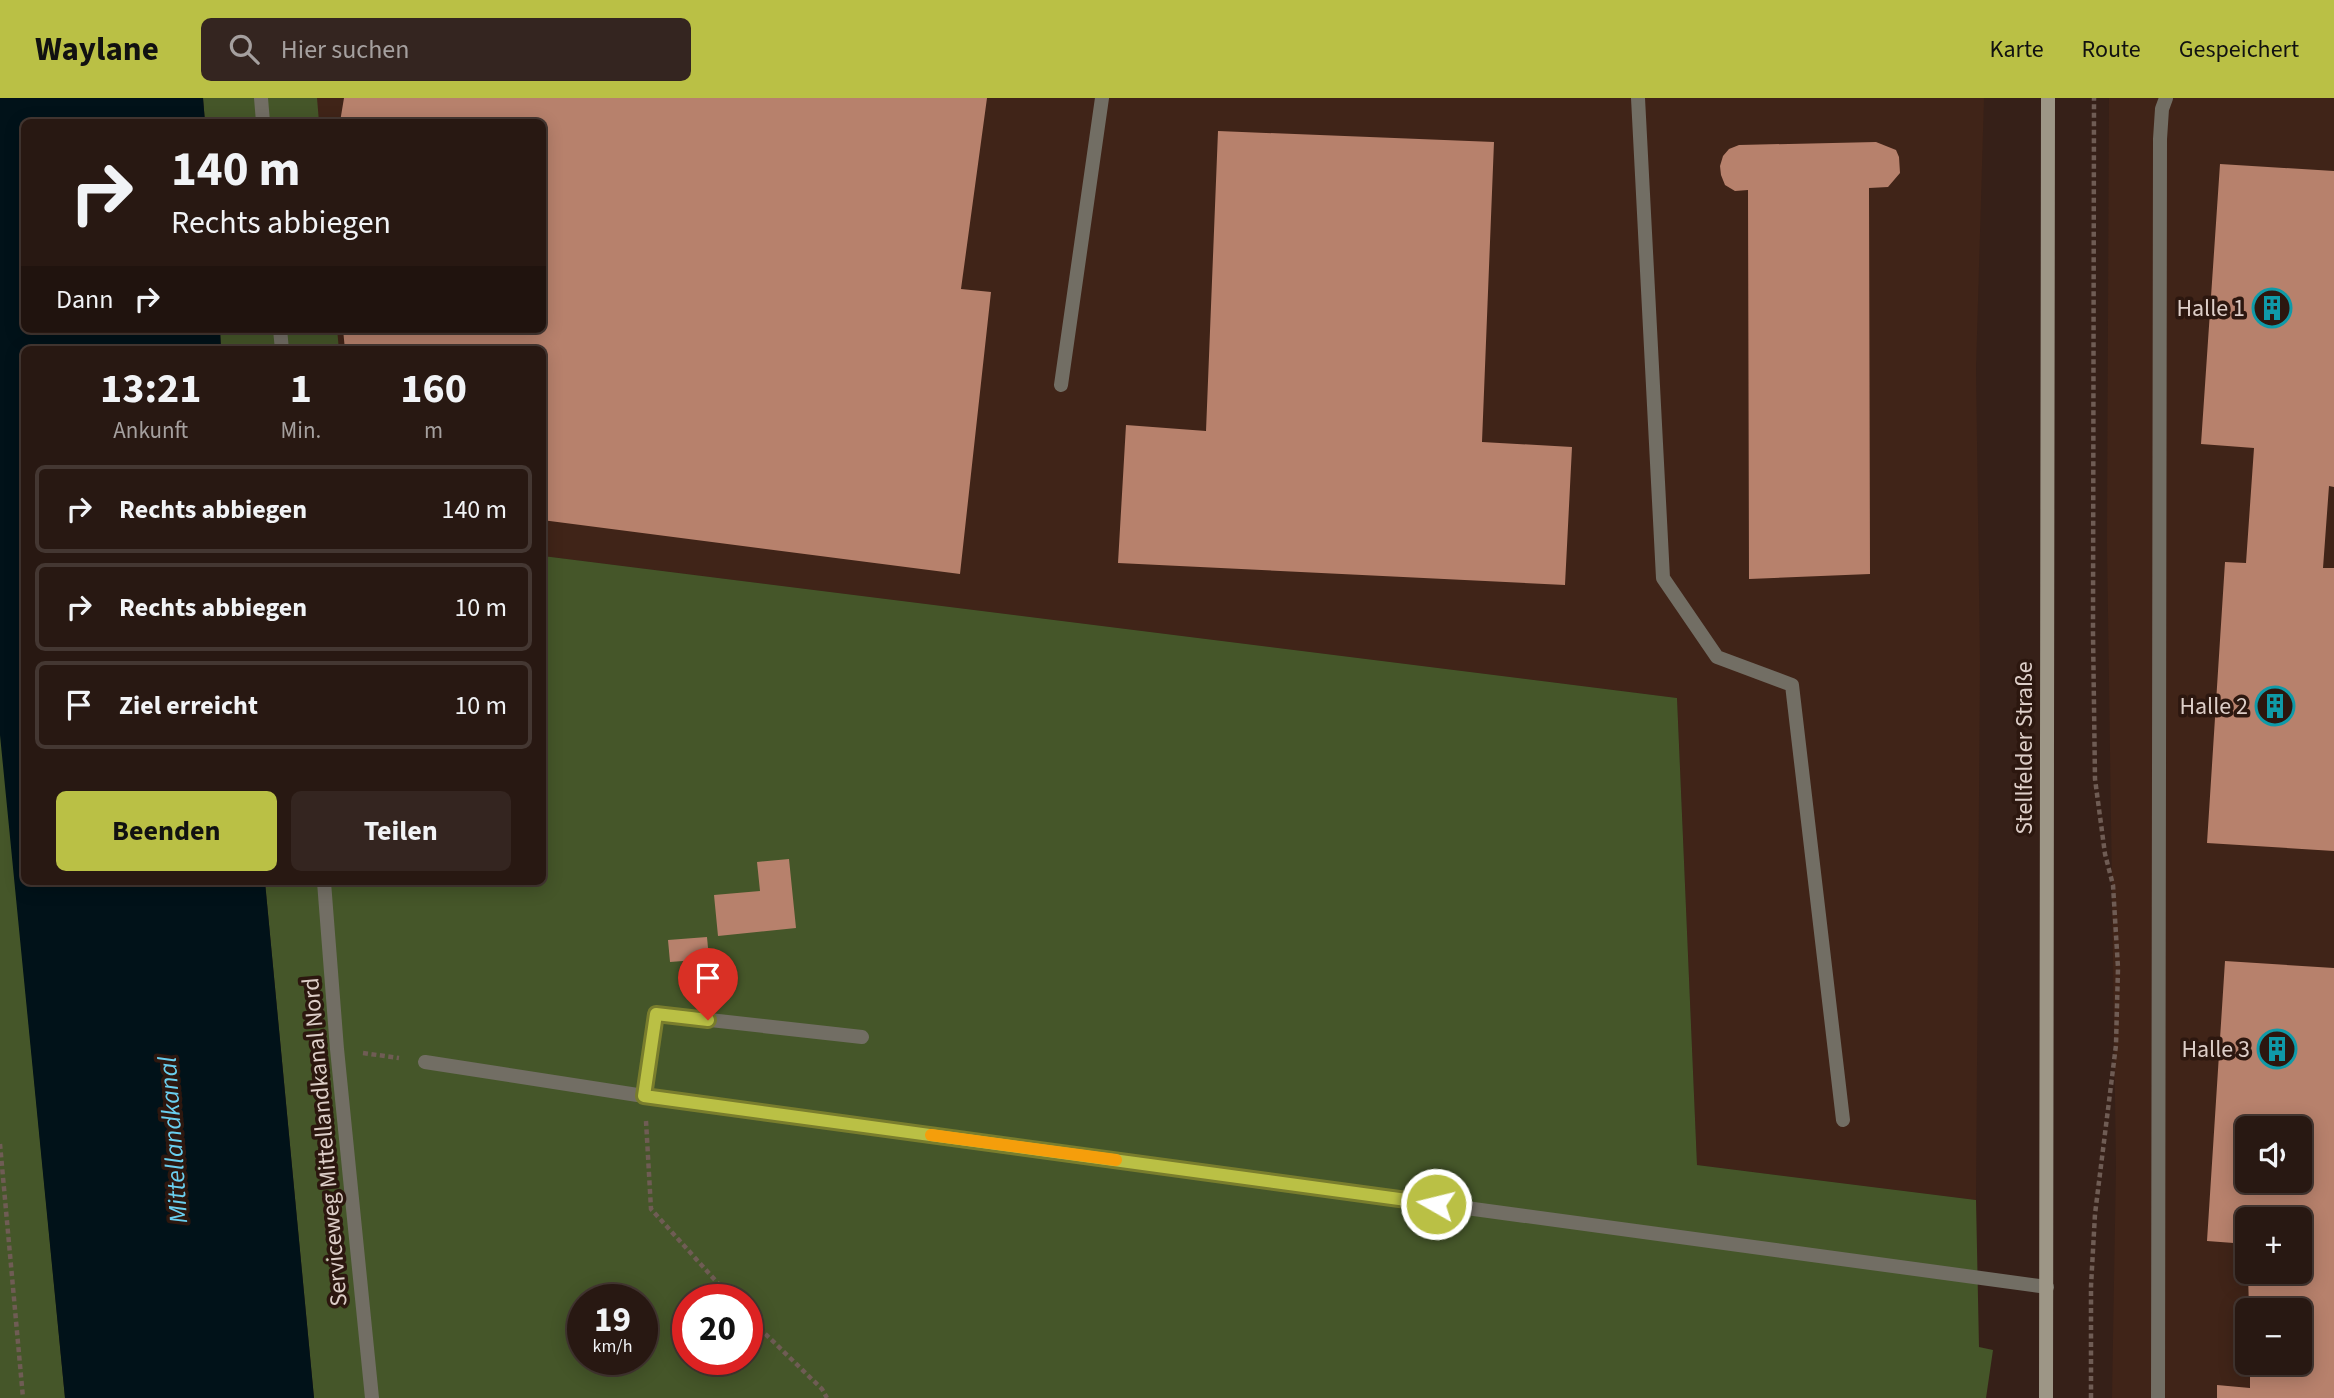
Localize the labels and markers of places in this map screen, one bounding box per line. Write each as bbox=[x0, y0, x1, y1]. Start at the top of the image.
building icon: Halle 1 bbox=[2251, 287, 2293, 329]
place label: Halle 1 bbox=[2176, 291, 2245, 326]
building icon: Halle 2 bbox=[2254, 685, 2296, 727]
place label: Halle 2 bbox=[2179, 689, 2248, 724]
pin bbox=[678, 948, 738, 1020]
building icon: Halle 3 bbox=[2256, 1028, 2298, 1070]
place label: Halle 3 bbox=[2181, 1032, 2250, 1067]

